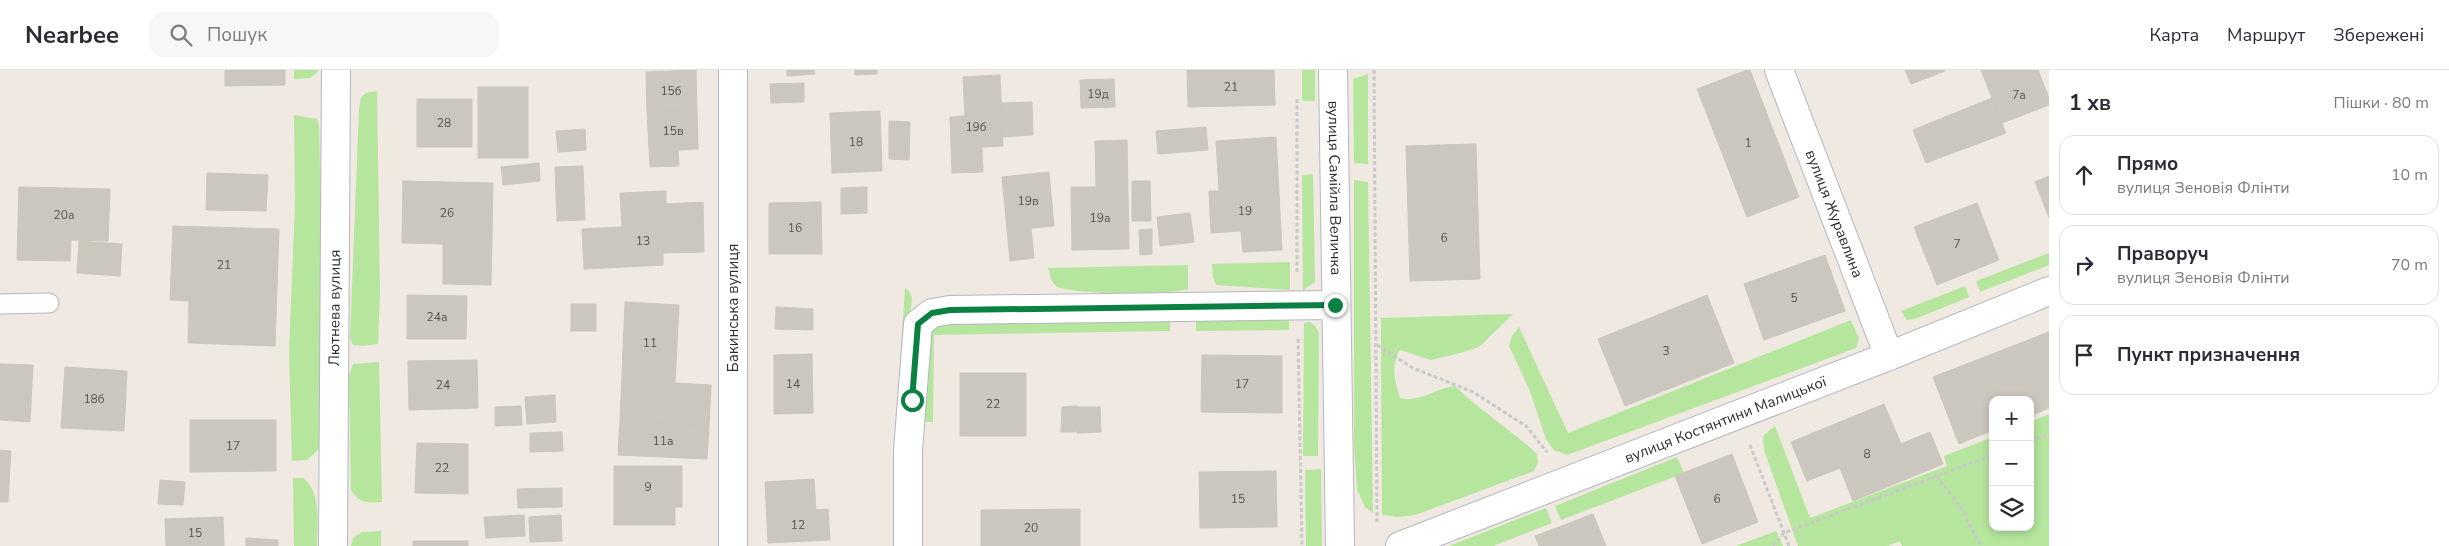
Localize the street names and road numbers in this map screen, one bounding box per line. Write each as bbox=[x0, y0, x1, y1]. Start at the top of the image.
street label: вулиця Самійла Величка bbox=[1323, 100, 1346, 276]
street label: вулиця Журавлина bbox=[1801, 147, 1868, 281]
street label: Бакинська вулиця bbox=[723, 244, 743, 372]
street label: Лютнева вулиця bbox=[324, 250, 345, 366]
street label: вулиця Костянтини Малицької bbox=[1622, 371, 1829, 468]

